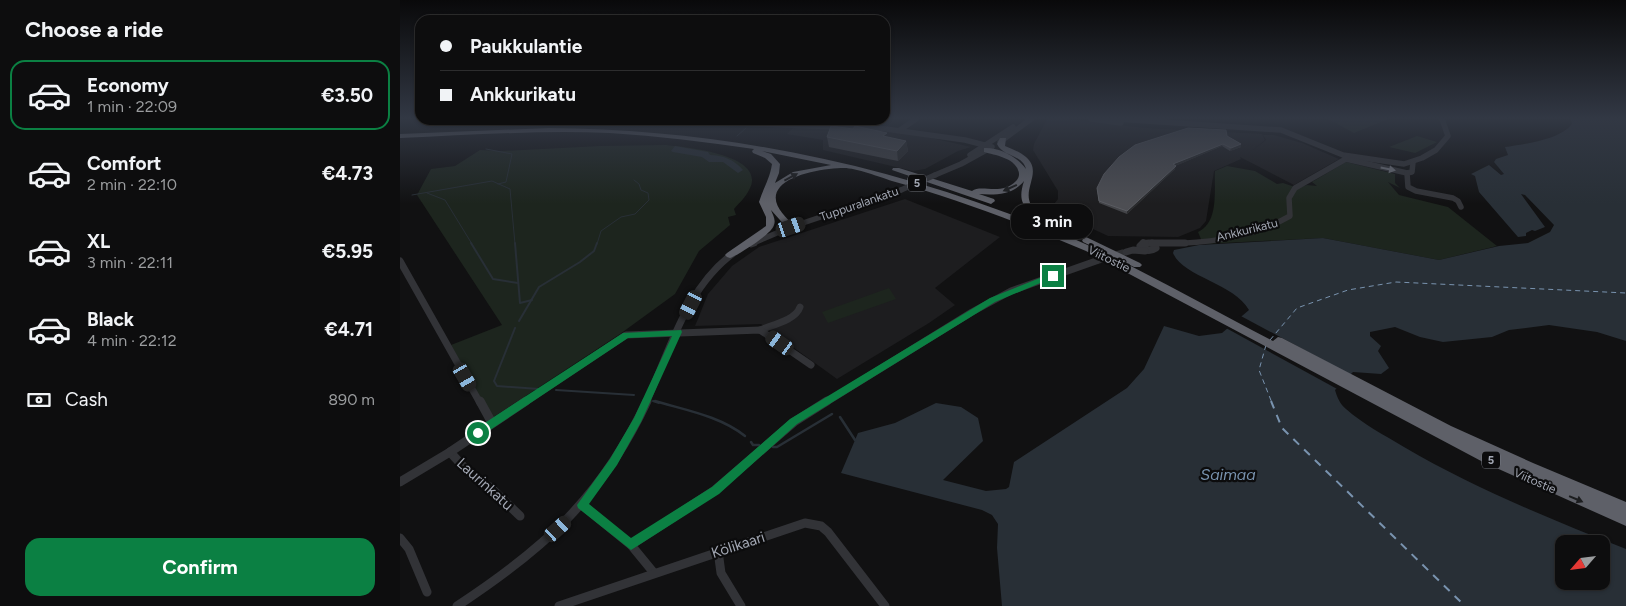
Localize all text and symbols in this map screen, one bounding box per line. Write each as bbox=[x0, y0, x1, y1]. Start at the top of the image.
text: Choose a ride bbox=[25, 16, 163, 43]
text: Paukkulantie bbox=[470, 35, 582, 58]
icon: car bbox=[27, 73, 72, 118]
text: Economy bbox=[87, 74, 169, 97]
text: Ankkurikatu bbox=[470, 83, 576, 106]
text: €3.50 bbox=[321, 84, 373, 107]
text: 1 min · 22:09 bbox=[87, 97, 177, 116]
icon: car bbox=[27, 151, 72, 196]
text: Comfort bbox=[87, 152, 162, 175]
text: €4.73 bbox=[322, 162, 373, 185]
one-way arrow bbox=[1380, 166, 1396, 174]
one-way arrow bbox=[783, 173, 798, 181]
road number: 5 bbox=[908, 174, 926, 192]
text: 2 min · 22:10 bbox=[87, 175, 177, 194]
street label: Tuppuralankatu bbox=[818, 184, 900, 224]
one-way arrow bbox=[1003, 184, 1017, 192]
callout: 3 min bbox=[1012, 204, 1094, 238]
text: 3 min bbox=[1032, 212, 1072, 231]
car bbox=[774, 215, 807, 239]
street label: Ankkurikatu bbox=[1215, 216, 1279, 244]
icon: car bbox=[27, 229, 72, 274]
text: XL bbox=[87, 230, 110, 253]
text: €5.95 bbox=[322, 240, 373, 263]
street label: Viitostie bbox=[1086, 243, 1133, 275]
text: 3 min · 22:11 bbox=[87, 253, 173, 272]
route end bbox=[1042, 265, 1064, 287]
car bbox=[677, 288, 704, 322]
icon: car bbox=[27, 307, 72, 352]
text: Black bbox=[87, 308, 134, 331]
text: €4.71 bbox=[324, 318, 373, 341]
car bbox=[763, 328, 796, 358]
text: 4 min · 22:12 bbox=[87, 331, 177, 350]
car bbox=[451, 360, 478, 394]
icon: cash bbox=[25, 386, 53, 414]
text: Cash bbox=[65, 388, 108, 411]
text: 890 m bbox=[328, 390, 375, 409]
route start bbox=[467, 422, 489, 444]
road number: 5 bbox=[1482, 452, 1500, 468]
street label: Laurinkatu bbox=[453, 454, 517, 514]
water label: Saimaa bbox=[1200, 465, 1256, 484]
street label: Viitostie bbox=[1512, 465, 1559, 497]
one-way arrow bbox=[1569, 496, 1584, 503]
car bbox=[541, 513, 574, 545]
street label: Kölikaari bbox=[709, 528, 767, 562]
north arrow bbox=[1555, 535, 1610, 590]
map controls bbox=[1555, 535, 1610, 590]
button: Confirm bbox=[25, 538, 375, 596]

